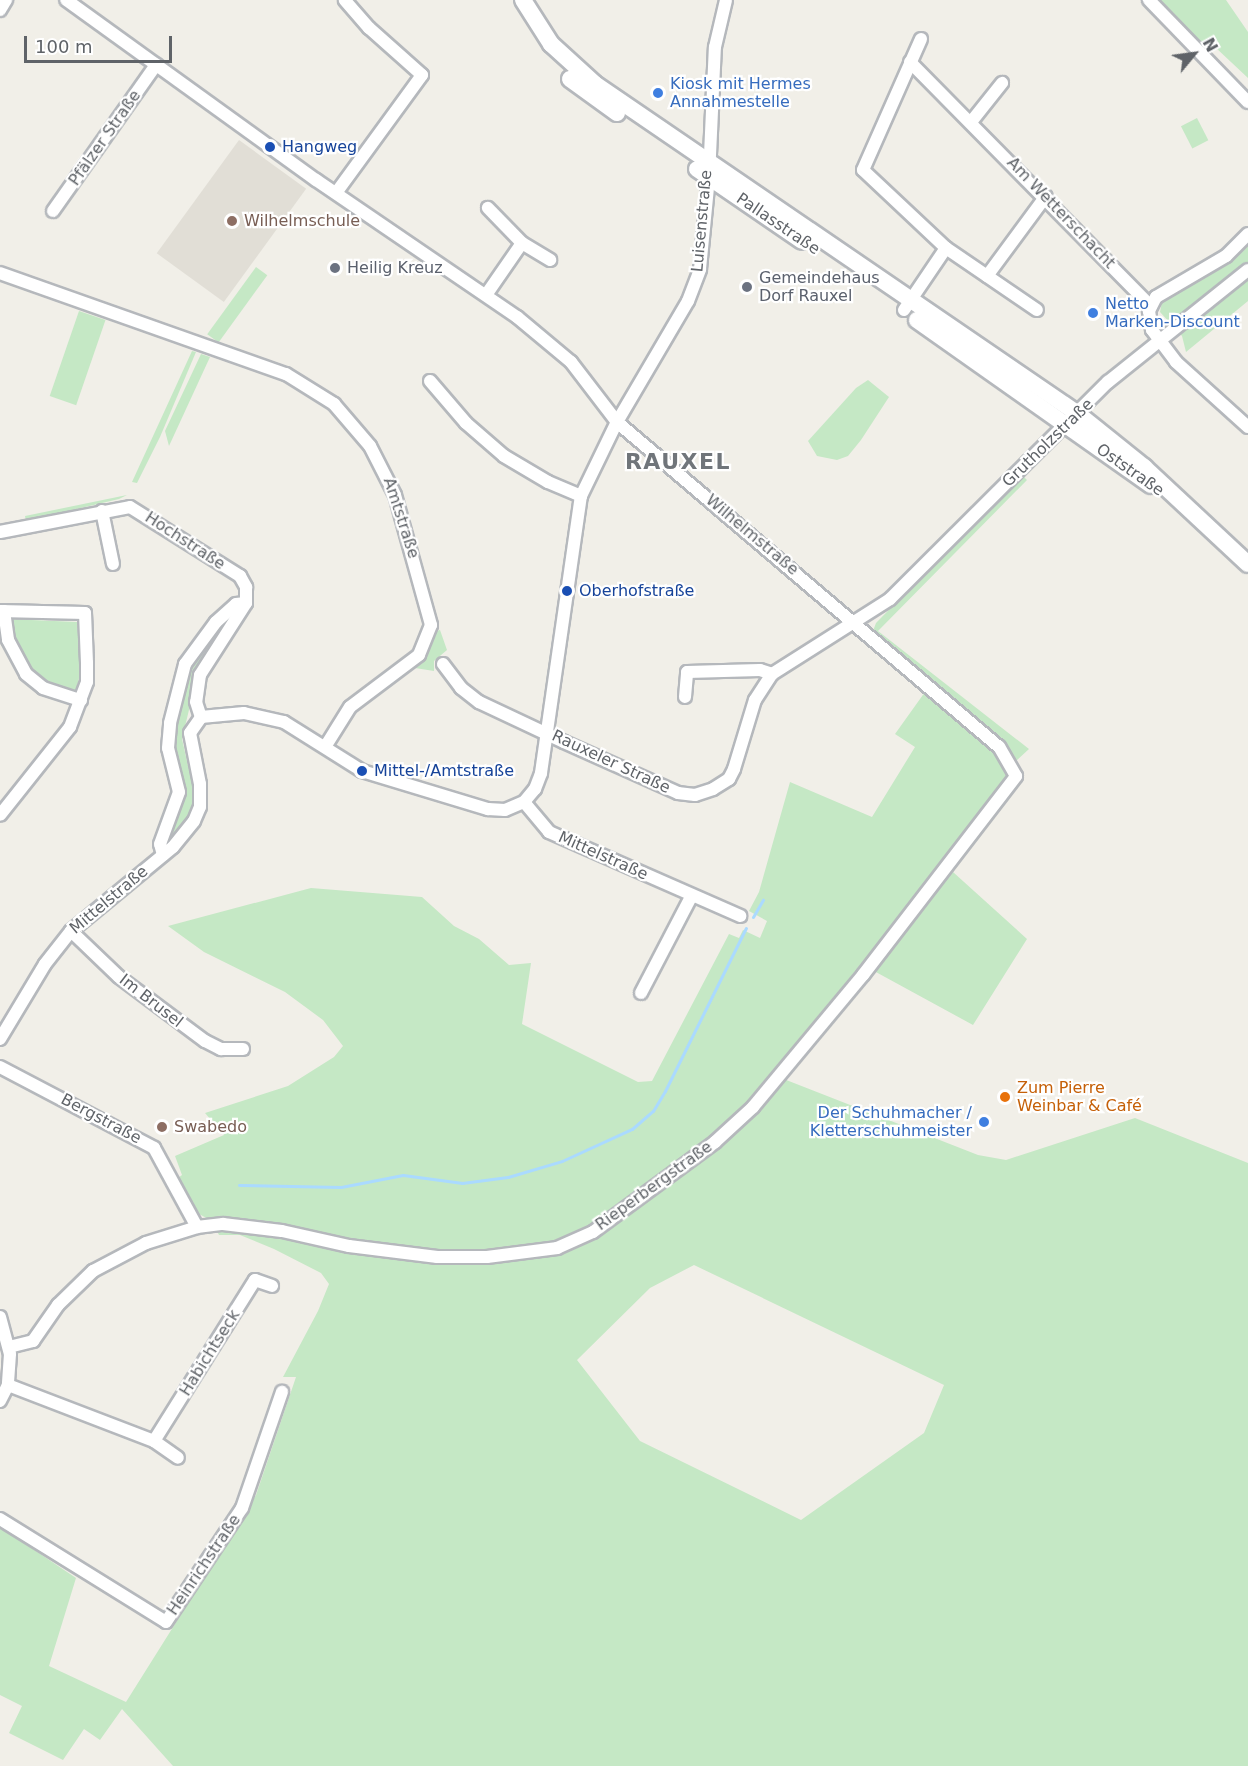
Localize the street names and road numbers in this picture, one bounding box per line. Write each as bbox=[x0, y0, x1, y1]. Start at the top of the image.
street label: Pfälzer Straße bbox=[65, 87, 145, 189]
street label: Am Wetterschacht bbox=[1003, 153, 1119, 273]
street label: Luisenstraße bbox=[688, 169, 716, 273]
street label: Pallasstraße bbox=[733, 189, 823, 259]
street label: Grutholzstraße bbox=[999, 395, 1097, 491]
street label: Oststraße bbox=[1092, 440, 1168, 500]
street label: Amtstraße bbox=[379, 475, 423, 561]
street label: Wilhelmstraße bbox=[702, 491, 802, 579]
street label: Hochstraße bbox=[141, 508, 229, 574]
street label: Rauxeler Straße bbox=[549, 726, 673, 798]
street label: Mittelstraße bbox=[555, 828, 651, 884]
street label: Mittelstraße bbox=[66, 862, 152, 938]
street label: Im Brusel bbox=[115, 970, 187, 1032]
street label: Bergstraße bbox=[58, 1090, 144, 1148]
street label: Rieperbergstraße bbox=[592, 1137, 716, 1235]
street label: Habichtseck bbox=[176, 1306, 244, 1400]
street label: Heinrichstraße bbox=[163, 1511, 245, 1619]

